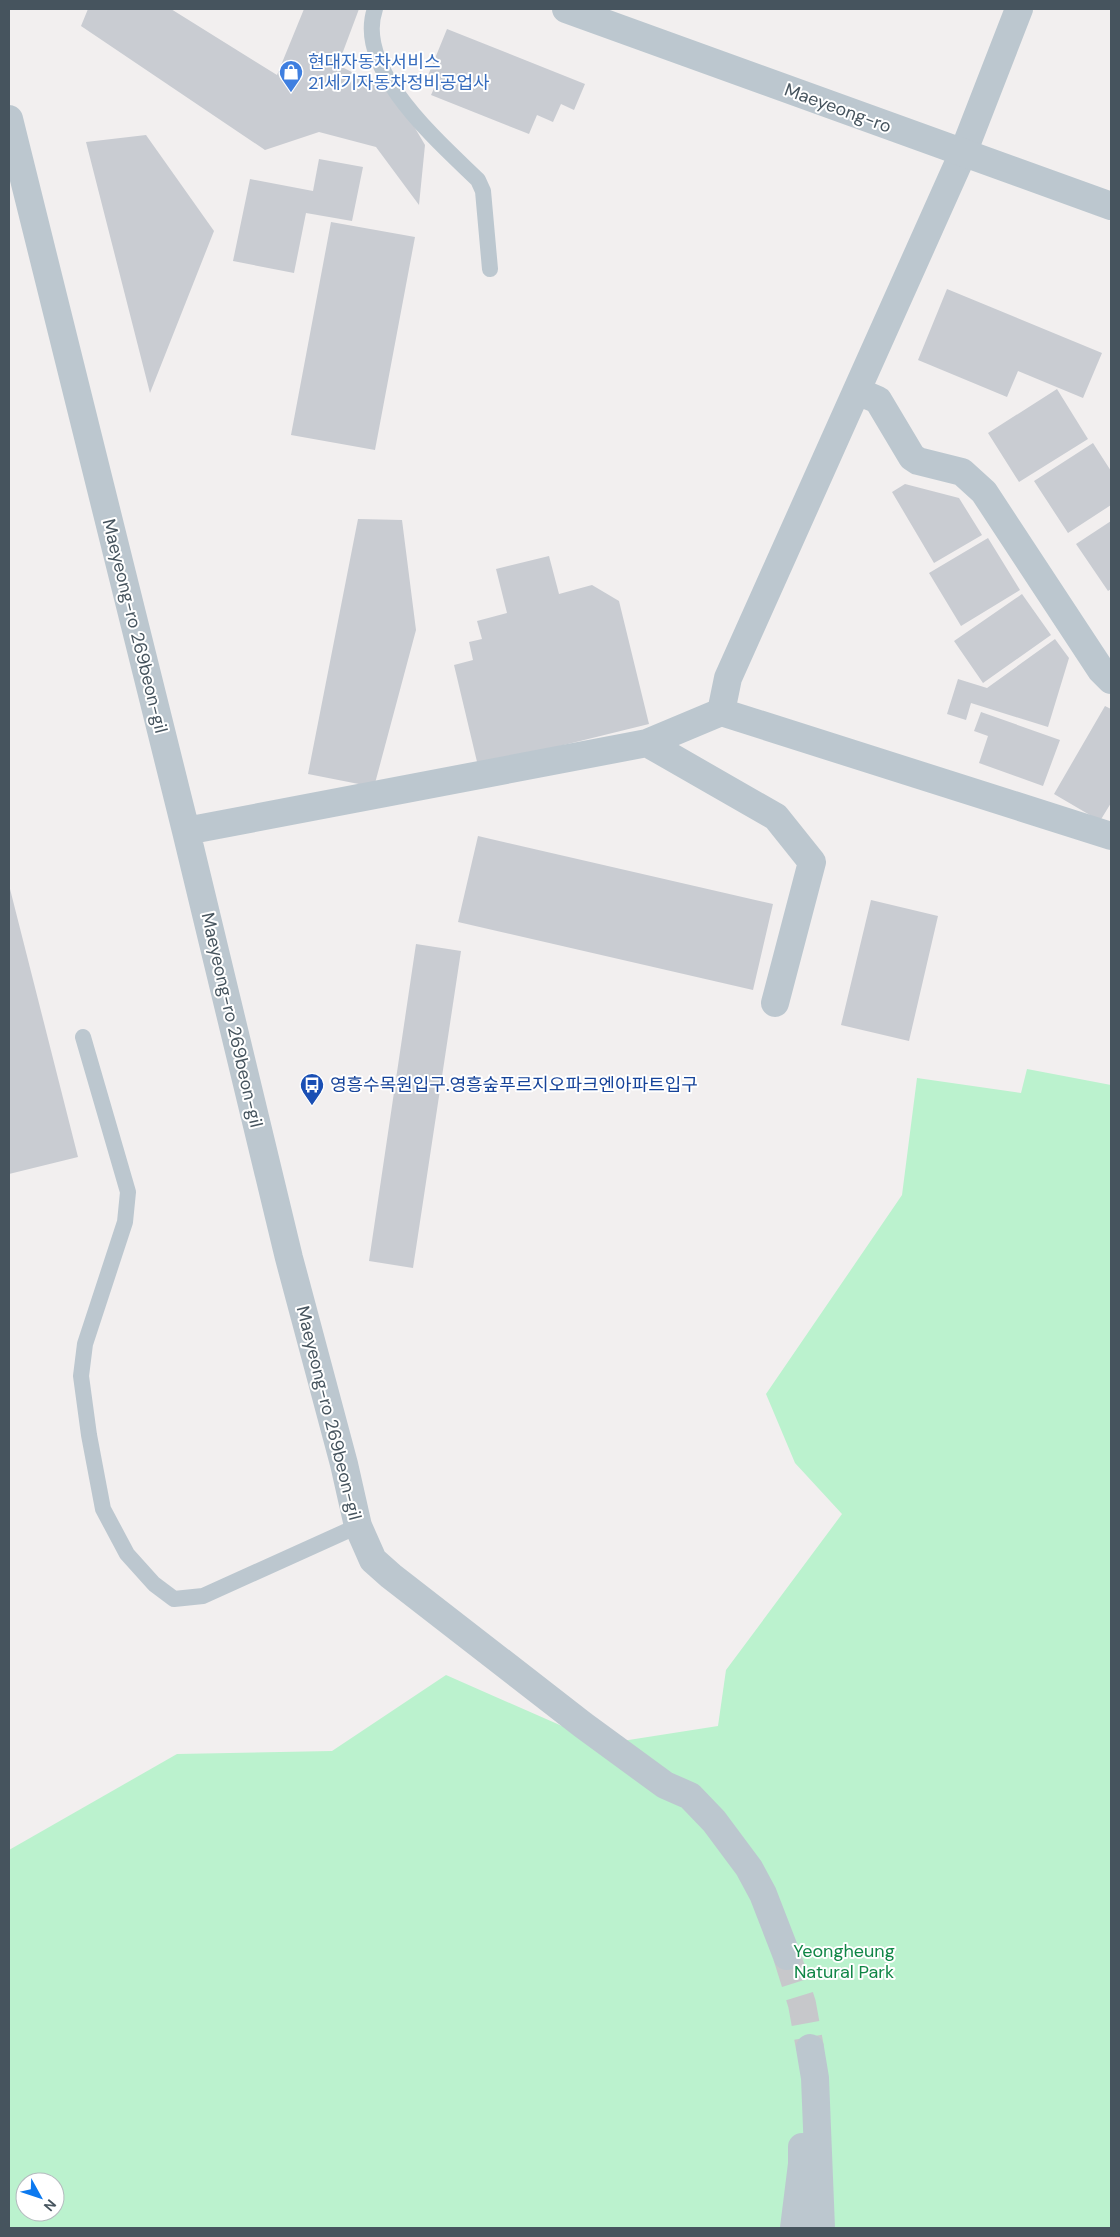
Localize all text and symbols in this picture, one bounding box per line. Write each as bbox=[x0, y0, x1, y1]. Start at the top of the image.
place label: 현대자동차서비스 21세기자동차정비공업사 bbox=[308, 50, 490, 95]
shop icon: 현대자동차서비스 21세기자동차정비공업사 bbox=[278, 59, 304, 93]
street label: Maeyeong-ro bbox=[781, 78, 895, 138]
street label: Maeyeong-ro 269beon-gil bbox=[97, 516, 173, 736]
street label: Maeyeong-ro 269beon-gil bbox=[196, 910, 268, 1130]
bus stop icon: 영흥수목원입구.영흥숲푸르지오파크엔아파트입구 bbox=[299, 1072, 325, 1106]
place label: 영흥수목원입구.영흥숲푸르지오파크엔아파트입구 bbox=[330, 1073, 698, 1097]
street label: Maeyeong-ro 269beon-gil bbox=[291, 1303, 367, 1523]
park label: Yeongheung Natural Park bbox=[793, 1939, 895, 1984]
north arrow bbox=[15, 2172, 65, 2222]
text: N bbox=[40, 2196, 60, 2215]

